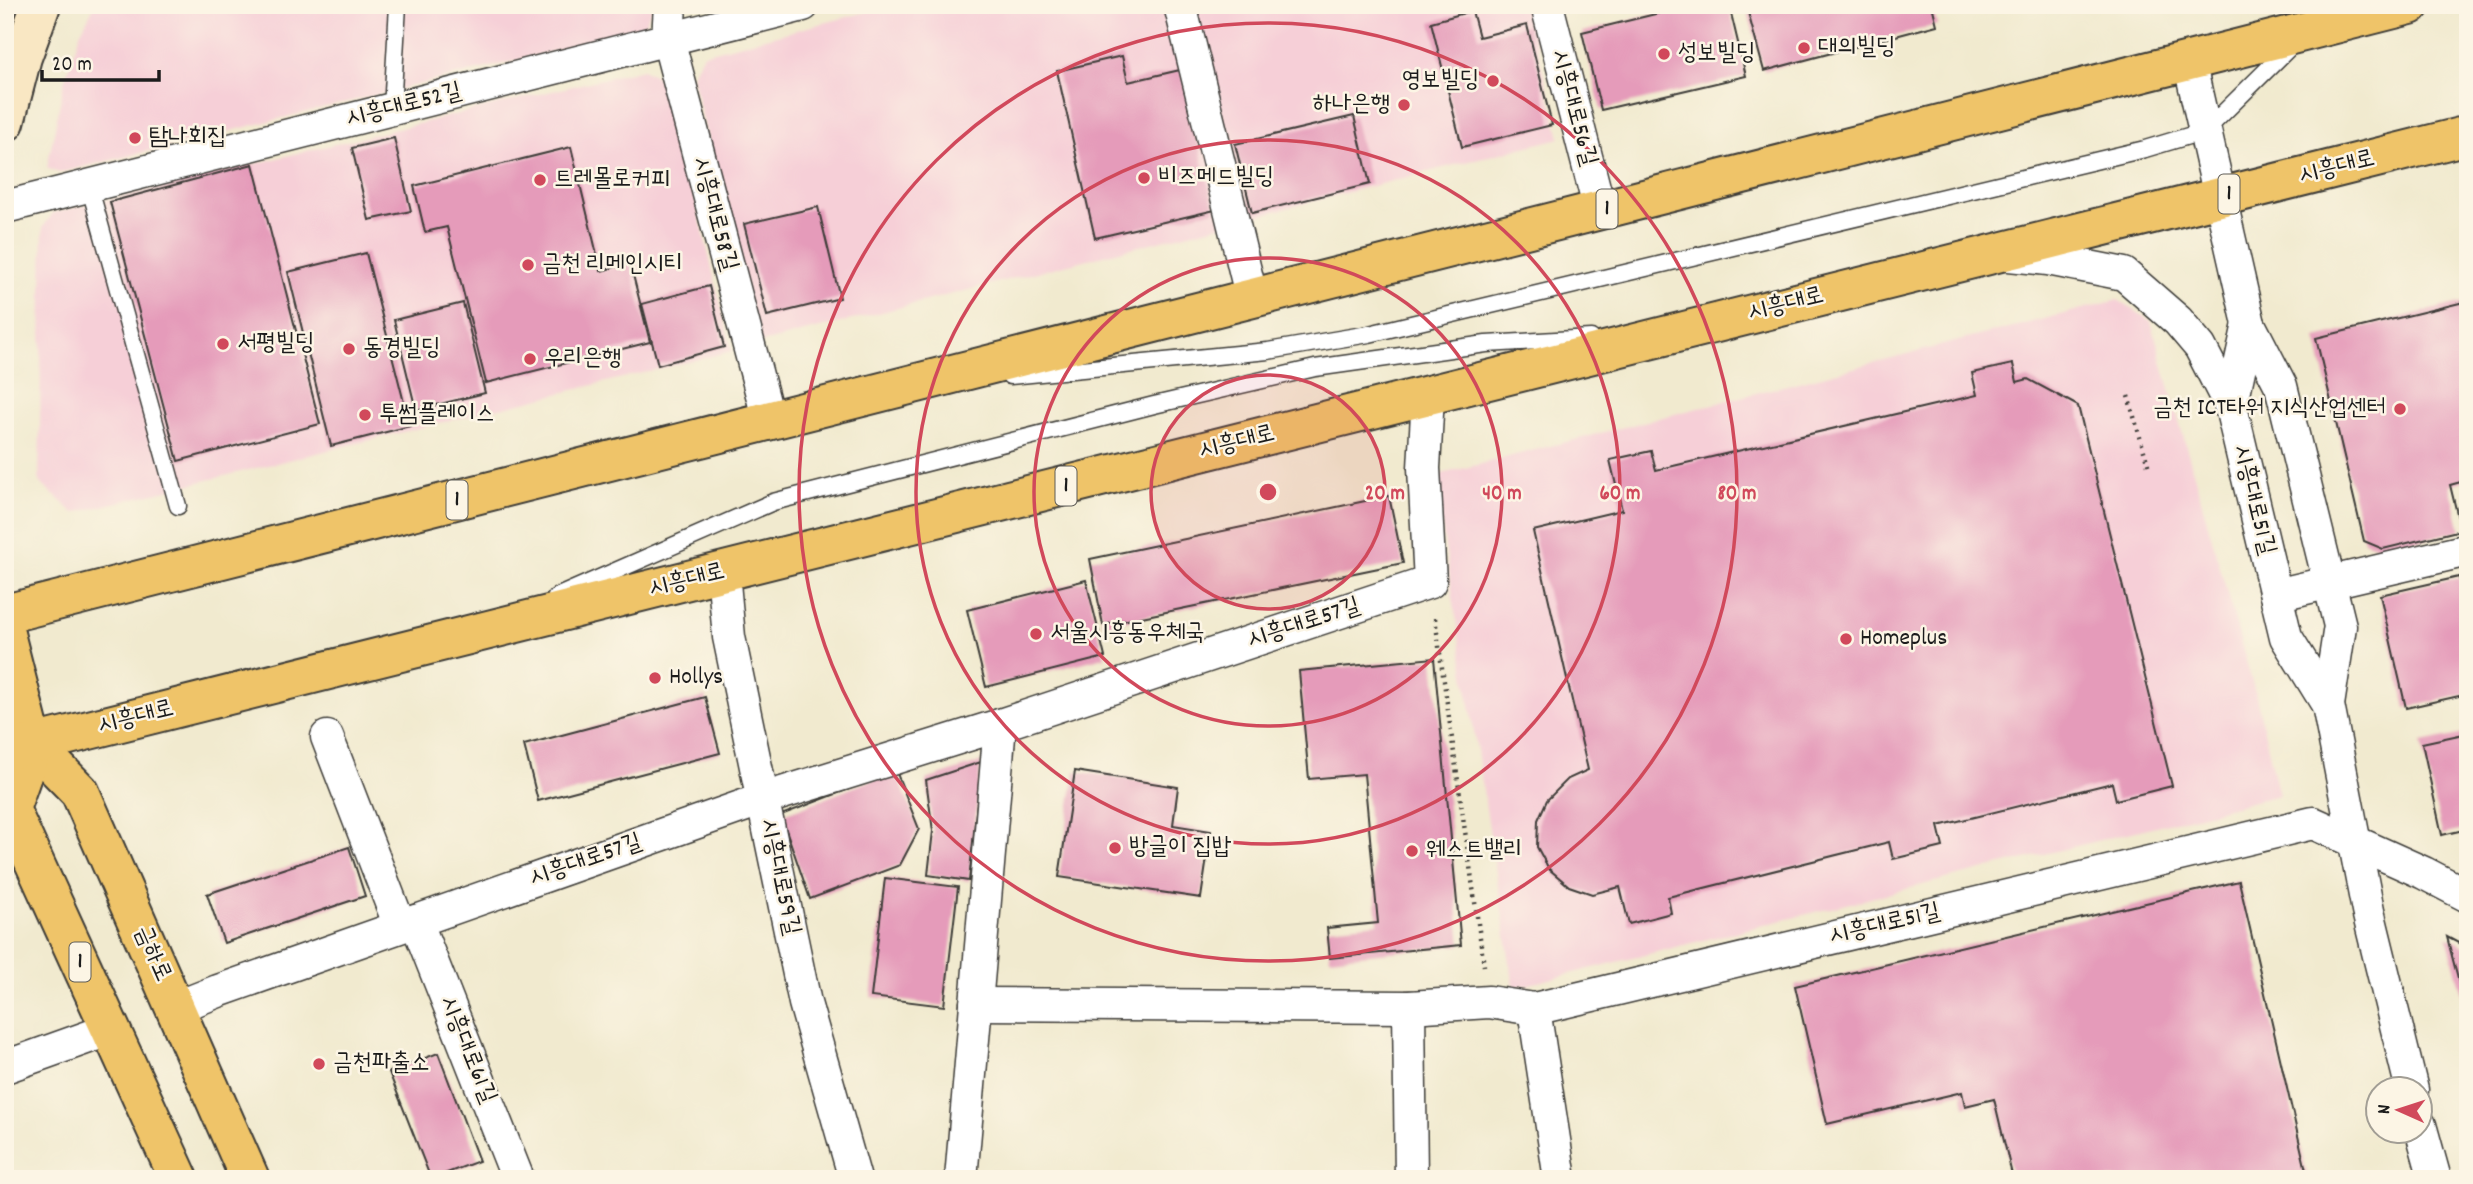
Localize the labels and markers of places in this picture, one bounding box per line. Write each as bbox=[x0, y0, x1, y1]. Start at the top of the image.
place label: 대의빌딩 bbox=[1818, 31, 1895, 65]
place label: 성보빌딩 bbox=[1678, 37, 1755, 71]
marker: 대의빌딩 bbox=[1796, 40, 1812, 56]
marker: 성보빌딩 bbox=[1656, 46, 1672, 62]
place label: 영보빌딩 bbox=[1402, 64, 1479, 98]
marker: 영보빌딩 bbox=[1485, 73, 1501, 89]
place label: 하나은행 bbox=[1313, 88, 1390, 122]
marker: 하나은행 bbox=[1396, 97, 1412, 113]
place label: 탐나회집 bbox=[149, 121, 226, 155]
marker: 탐나회집 bbox=[127, 130, 143, 146]
place label: 비즈메드빌딩 bbox=[1158, 161, 1274, 195]
place label: 트레몰로커피 bbox=[554, 163, 670, 197]
marker: 비즈메드빌딩 bbox=[1136, 170, 1152, 186]
marker: 트레몰로커피 bbox=[532, 172, 548, 188]
place label: 금천 리메인시티 bbox=[542, 248, 683, 282]
marker: 금천 리메인시티 bbox=[520, 257, 536, 273]
place label: 서평빌딩 bbox=[237, 327, 314, 361]
place label: 동경빌딩 bbox=[363, 332, 440, 366]
marker: 서평빌딩 bbox=[215, 336, 231, 352]
marker: 동경빌딩 bbox=[341, 341, 357, 357]
place label: 우리은행 bbox=[544, 342, 621, 376]
marker: 우리은행 bbox=[522, 351, 538, 367]
place label: 금천 ICT타워 지식산업센터 bbox=[2153, 392, 2386, 426]
place label: 투썸플레이스 bbox=[379, 398, 495, 432]
marker: 금천 ICT타워 지식산업센터 bbox=[2392, 401, 2408, 417]
marker: 투썸플레이스 bbox=[357, 407, 373, 423]
centre of rings bbox=[1256, 480, 1280, 504]
place label: 서울시흥동우체국 bbox=[1050, 617, 1205, 651]
place label: Homeplus bbox=[1860, 622, 1947, 656]
marker: 서울시흥동우체국 bbox=[1028, 626, 1044, 642]
marker: Homeplus bbox=[1838, 631, 1854, 647]
place label: Hollys bbox=[669, 661, 723, 695]
marker: Hollys bbox=[647, 670, 663, 686]
place label: 방글이 집밥 bbox=[1129, 831, 1232, 865]
place label: 웨스트밸리 bbox=[1426, 834, 1523, 868]
marker: 방글이 집밥 bbox=[1107, 840, 1123, 856]
marker: 웨스트밸리 bbox=[1404, 843, 1420, 859]
place label: 금천파출소 bbox=[333, 1047, 430, 1081]
marker: 금천파출소 bbox=[311, 1056, 327, 1072]

